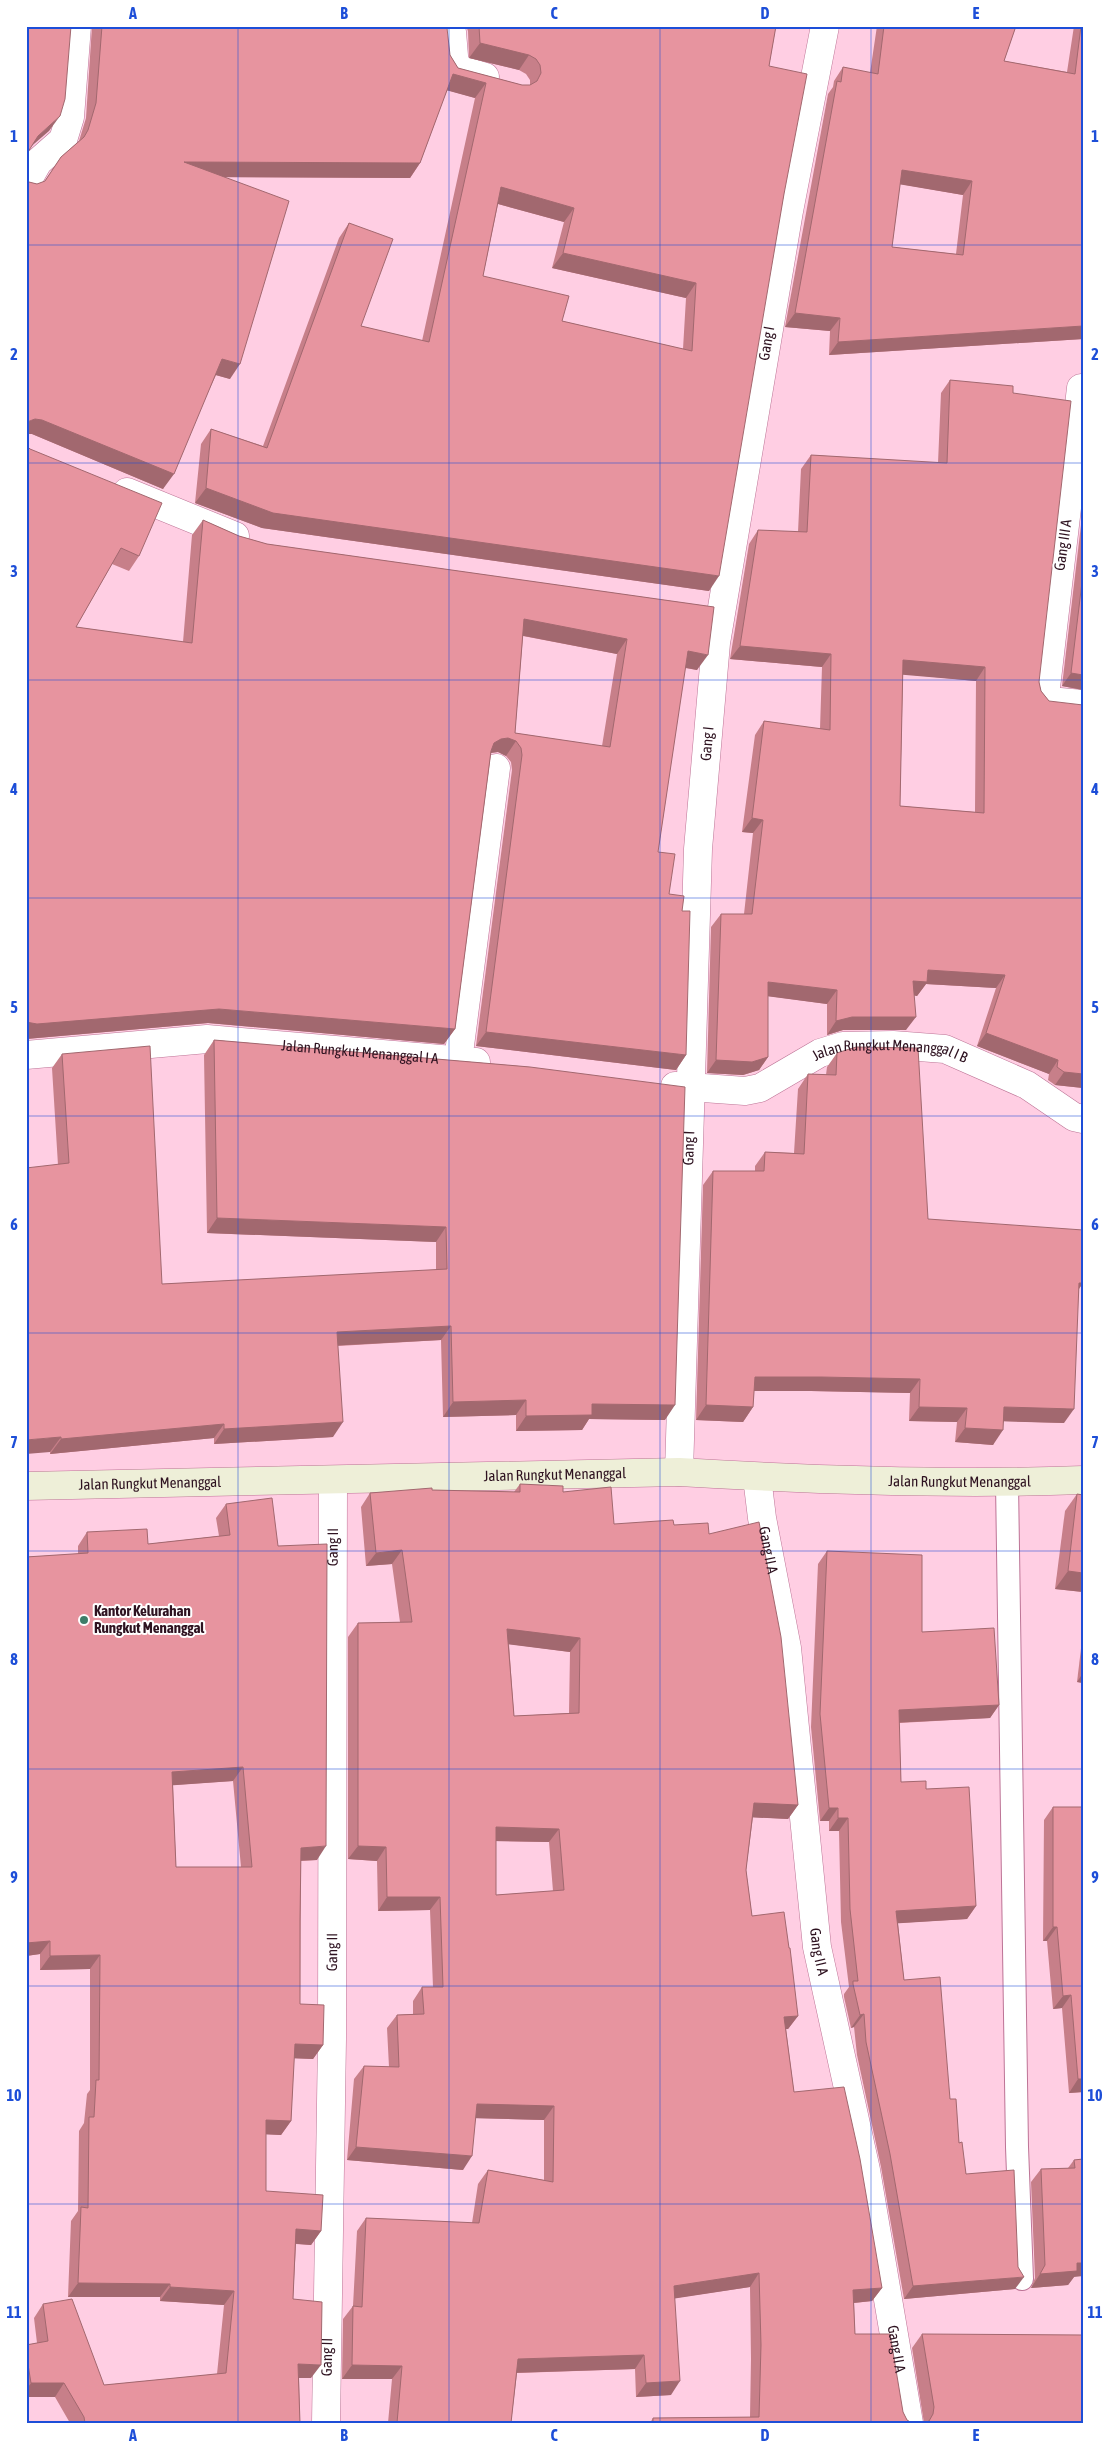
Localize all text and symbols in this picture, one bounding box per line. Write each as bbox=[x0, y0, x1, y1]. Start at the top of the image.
text: A bbox=[128, 4, 137, 22]
text: B bbox=[340, 4, 348, 22]
text: C bbox=[550, 4, 558, 22]
text: D bbox=[761, 4, 770, 22]
text: E bbox=[973, 4, 980, 22]
text: 1 bbox=[10, 127, 18, 145]
text: 1 bbox=[1091, 127, 1099, 145]
street label: Gang I bbox=[755, 325, 777, 362]
text: 2 bbox=[10, 345, 18, 363]
text: 2 bbox=[1091, 345, 1099, 363]
street label: Gang III A bbox=[1050, 518, 1075, 572]
text: 3 bbox=[10, 562, 18, 580]
text: 3 bbox=[1091, 562, 1099, 580]
street label: Gang I bbox=[697, 726, 717, 762]
text: 4 bbox=[9, 780, 18, 798]
text: 4 bbox=[1090, 780, 1099, 798]
text: 5 bbox=[10, 998, 18, 1016]
text: 5 bbox=[1091, 998, 1099, 1016]
street label: Jalan Rungkut Menanggal I A bbox=[280, 1036, 440, 1067]
street label: Jalan Rungkut Menanggal I B bbox=[809, 1036, 970, 1066]
street label: Gang I bbox=[679, 1131, 697, 1166]
text: 6 bbox=[10, 1215, 18, 1233]
text: 6 bbox=[1091, 1215, 1099, 1233]
text: 7 bbox=[10, 1433, 18, 1451]
text: 7 bbox=[1091, 1433, 1099, 1451]
street label: Jalan Rungkut Menanggal bbox=[483, 1464, 626, 1484]
street label: Jalan Rungkut Menanggal bbox=[888, 1472, 1031, 1490]
street label: Jalan Rungkut Menanggal bbox=[79, 1473, 221, 1493]
street label: Gang II A bbox=[756, 1525, 782, 1576]
street label: Gang II bbox=[324, 1528, 341, 1566]
place label: Kantor Kelurahan Rungkut Menanggal bbox=[94, 1602, 205, 1636]
marker: Kantor Kelurahan Rungkut Menanggal bbox=[78, 1614, 90, 1626]
text: 8 bbox=[10, 1650, 18, 1668]
text: 8 bbox=[1091, 1650, 1099, 1668]
text: 9 bbox=[10, 1868, 18, 1886]
text: 9 bbox=[1091, 1868, 1099, 1886]
street label: Gang II A bbox=[807, 1927, 832, 1977]
street label: Gang II bbox=[323, 1933, 340, 1971]
text: 10 bbox=[6, 2086, 22, 2104]
text: 10 bbox=[1087, 2086, 1103, 2104]
text: 11 bbox=[6, 2303, 22, 2321]
text: 11 bbox=[1087, 2303, 1103, 2321]
street label: Gang II A bbox=[885, 2324, 909, 2374]
street label: Gang II bbox=[318, 2338, 335, 2376]
text: A bbox=[128, 2426, 137, 2444]
text: B bbox=[340, 2426, 348, 2444]
text: C bbox=[550, 2426, 558, 2444]
text: D bbox=[761, 2426, 770, 2444]
text: E bbox=[973, 2426, 980, 2444]

